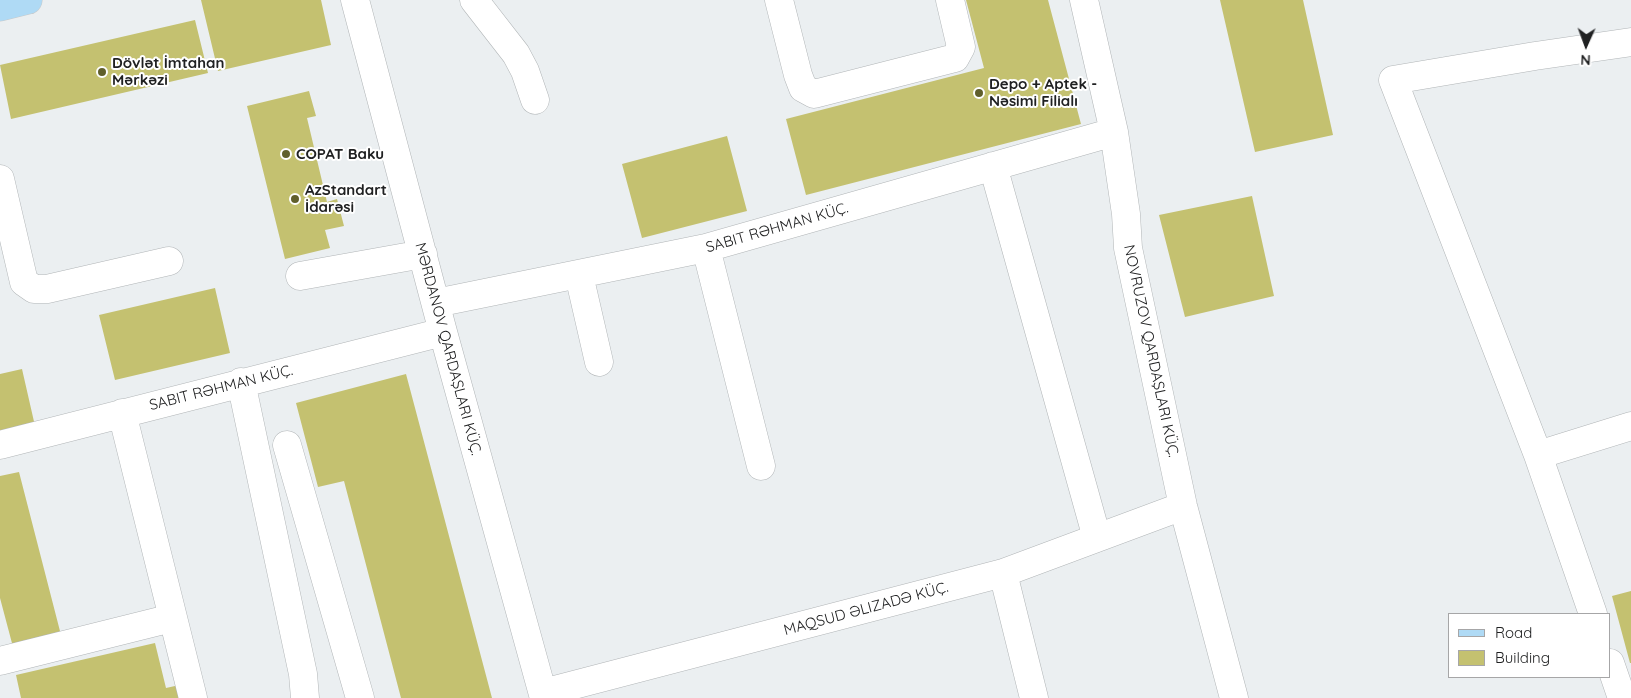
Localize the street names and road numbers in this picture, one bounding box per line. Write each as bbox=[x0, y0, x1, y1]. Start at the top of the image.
street label: SABIT RƏHMAN KÜÇ. bbox=[704, 199, 850, 257]
street label: MƏRDANOV QARDAŞLARI KÜÇ. bbox=[411, 241, 485, 457]
street label: NOVRUZOV QARDAŞLARI KÜÇ. bbox=[1120, 243, 1182, 459]
street label: SABIT RƏHMAN KÜÇ. bbox=[147, 361, 295, 415]
street label: MAQSUD ƏLIZADƏ KÜÇ. bbox=[782, 578, 950, 640]

